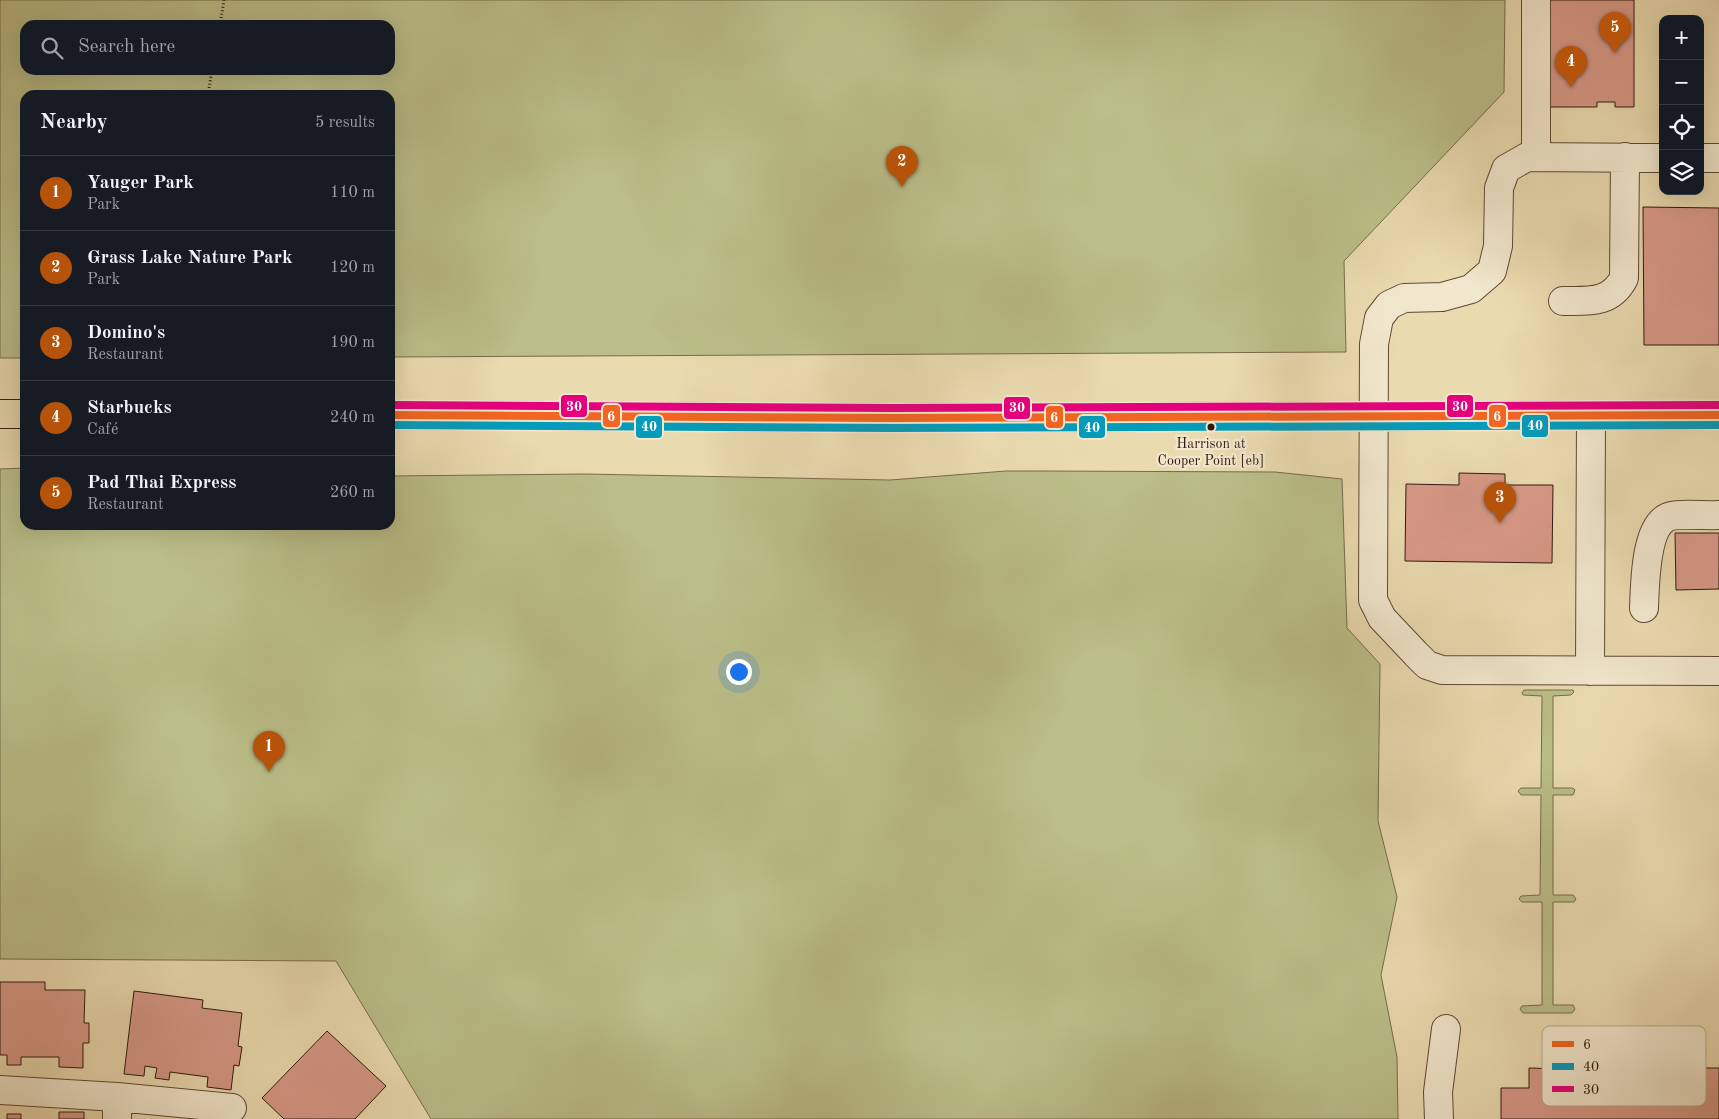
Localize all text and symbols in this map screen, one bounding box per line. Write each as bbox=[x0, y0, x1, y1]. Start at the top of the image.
pin: 5 bbox=[1599, 12, 1631, 53]
map controls bbox=[1659, 15, 1704, 195]
button: + bbox=[1659, 15, 1704, 60]
search box bbox=[20, 20, 395, 75]
icon: search bbox=[38, 34, 66, 62]
text: Search here bbox=[78, 38, 175, 57]
pin: 4 bbox=[1555, 46, 1587, 87]
button: − bbox=[1659, 60, 1704, 105]
button: locate bbox=[1659, 105, 1704, 150]
text: Nearby bbox=[40, 112, 108, 133]
text: 5 results bbox=[315, 115, 375, 131]
pin: 2 bbox=[886, 146, 918, 187]
button: layers bbox=[1659, 150, 1704, 195]
text: Yauger Park bbox=[87, 174, 194, 193]
text: 1 bbox=[51, 185, 61, 201]
text: 110 m bbox=[330, 185, 375, 201]
text: Park bbox=[87, 197, 120, 213]
text: Grass Lake Nature Park bbox=[87, 249, 293, 268]
text: 2 bbox=[51, 260, 61, 276]
text: 120 m bbox=[330, 260, 375, 276]
text: Park bbox=[87, 272, 120, 288]
text: Domino's bbox=[87, 324, 165, 343]
text: 3 bbox=[51, 335, 61, 351]
text: 190 m bbox=[330, 335, 375, 351]
text: Restaurant bbox=[87, 347, 164, 363]
line badge: 30 bbox=[560, 394, 588, 418]
line badge: 30 bbox=[1446, 394, 1474, 418]
line badge: 30 bbox=[1003, 396, 1031, 420]
text: Starbucks bbox=[87, 399, 172, 418]
text: 30 bbox=[566, 400, 582, 414]
text: 30 bbox=[1452, 400, 1468, 414]
text: 30 bbox=[1009, 401, 1025, 415]
line badge: 6 bbox=[602, 404, 621, 428]
line badge: 6 bbox=[1488, 404, 1507, 428]
line badge: 6 bbox=[1045, 405, 1064, 429]
text: 4 bbox=[51, 410, 61, 426]
text: 240 m bbox=[330, 410, 375, 426]
text: 6 bbox=[607, 410, 615, 424]
text: 6 bbox=[1493, 410, 1501, 424]
text: 6 bbox=[1050, 411, 1058, 425]
line badge: 40 bbox=[1521, 414, 1549, 438]
line badge: 40 bbox=[635, 415, 663, 439]
line badge: 40 bbox=[1078, 415, 1106, 439]
text: 40 bbox=[1527, 419, 1543, 433]
text: 40 bbox=[641, 420, 657, 434]
text: 40 bbox=[1084, 421, 1100, 435]
text: Café bbox=[87, 422, 118, 438]
marker: Harrison at Cooper Point [eb] bbox=[1206, 422, 1216, 432]
place label: Harrison at Cooper Point [eb] bbox=[1158, 437, 1264, 468]
text: Pad Thai Express bbox=[87, 474, 236, 493]
pin: 3 bbox=[1484, 482, 1516, 523]
text: 5 bbox=[51, 485, 61, 501]
text: 260 m bbox=[330, 485, 375, 501]
text: Restaurant bbox=[87, 497, 164, 513]
your location bbox=[726, 659, 752, 685]
pin: 1 bbox=[253, 731, 285, 772]
legend bbox=[1542, 1026, 1706, 1106]
text: 6 bbox=[1583, 1038, 1591, 1052]
text: 40 bbox=[1583, 1060, 1599, 1074]
text: 30 bbox=[1583, 1083, 1599, 1097]

